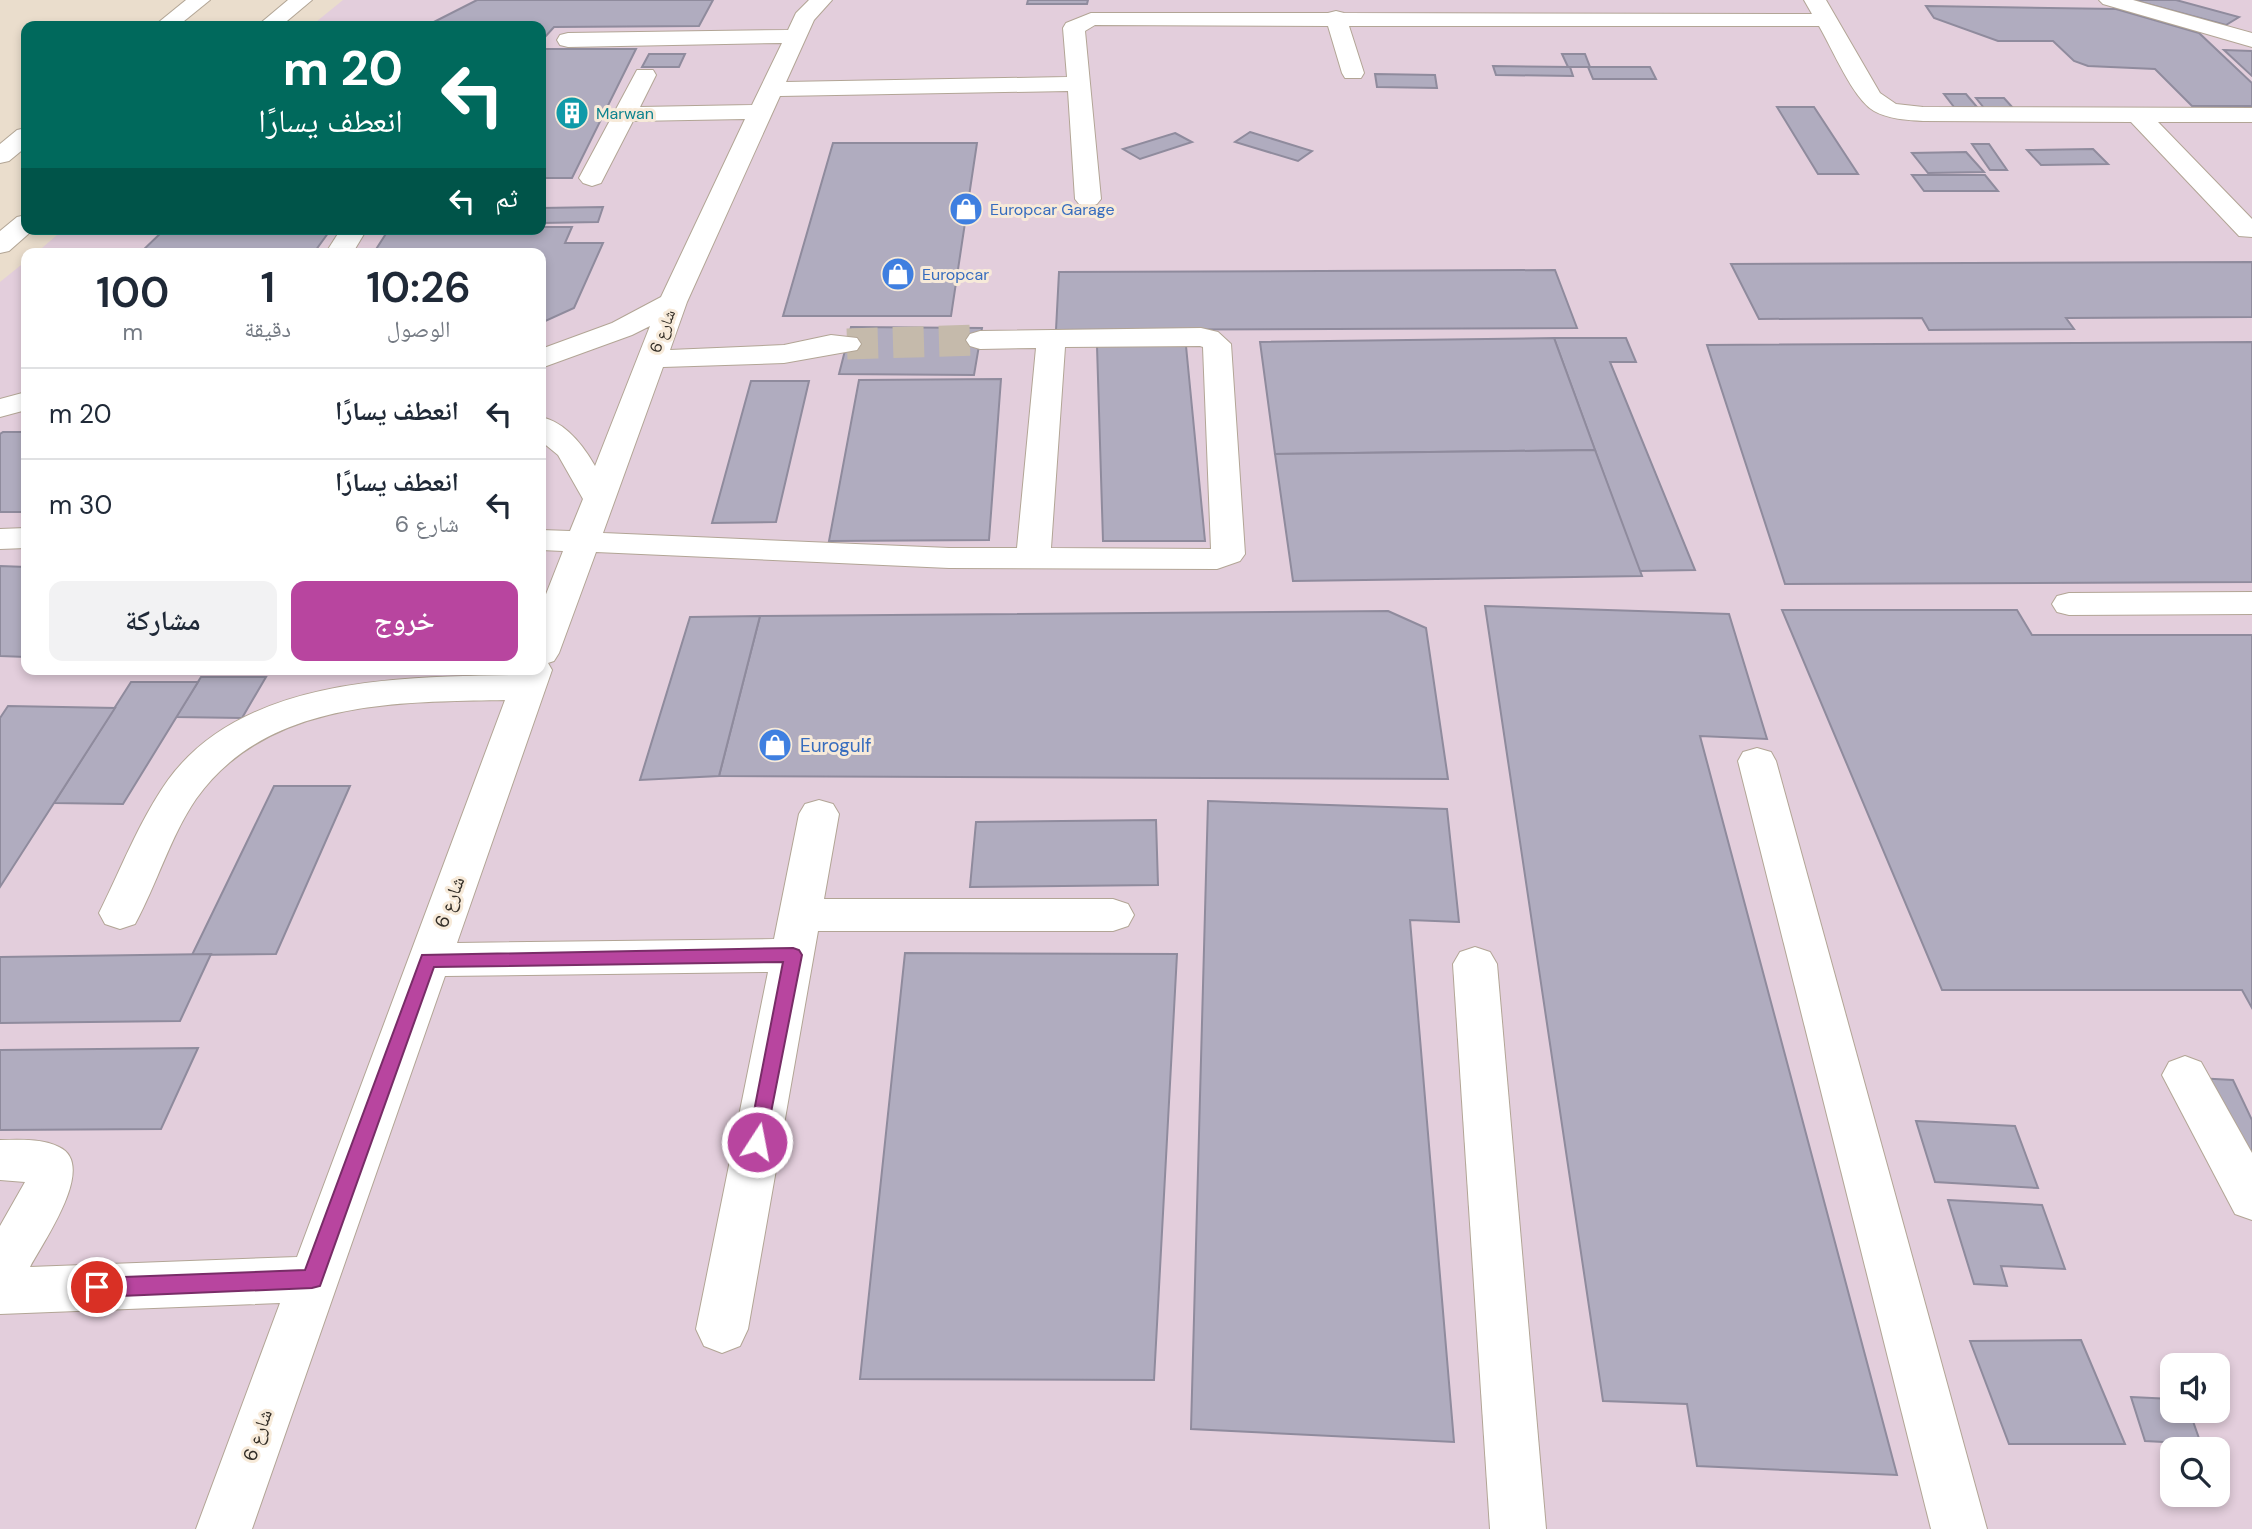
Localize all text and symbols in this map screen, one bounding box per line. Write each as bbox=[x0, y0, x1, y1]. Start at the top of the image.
text: 20 m bbox=[283, 36, 403, 100]
icon: left bbox=[427, 49, 518, 140]
building icon: Marwan bbox=[553, 94, 591, 132]
text: انعطف يسارًا bbox=[258, 100, 403, 142]
place label: Marwan bbox=[596, 103, 654, 124]
text: ثم bbox=[495, 181, 518, 215]
icon: left bbox=[443, 182, 481, 220]
shop icon: Europcar Garage bbox=[947, 190, 985, 228]
place label: Europcar Garage bbox=[990, 199, 1115, 220]
shop icon: Europcar bbox=[879, 255, 917, 293]
text: 1 bbox=[260, 260, 275, 315]
text: 10:26 bbox=[366, 260, 471, 315]
place label: Europcar bbox=[922, 264, 989, 285]
text: 100 bbox=[96, 265, 169, 320]
street label: شارع 6 bbox=[645, 307, 680, 356]
text: دقيقة bbox=[244, 314, 291, 344]
text: الوصول bbox=[387, 314, 450, 344]
text: m bbox=[122, 317, 143, 347]
text: انعطف يسارًا bbox=[335, 394, 459, 428]
icon: left bbox=[480, 395, 518, 433]
text: 20 m bbox=[49, 397, 112, 431]
text: انعطف يسارًا bbox=[335, 465, 459, 499]
icon: left bbox=[480, 486, 518, 524]
text: 30 m bbox=[49, 488, 112, 522]
text: شارع 6 bbox=[395, 509, 459, 539]
button: مشاركة bbox=[49, 581, 277, 661]
button: خروج bbox=[291, 581, 518, 661]
shop icon: Eurogulf bbox=[756, 726, 794, 764]
place label: Eurogulf bbox=[800, 733, 871, 758]
street label: شارع 6 bbox=[429, 873, 470, 931]
position arrow bbox=[720, 1105, 794, 1179]
pin bbox=[67, 1257, 127, 1317]
icon: arrive bbox=[78, 1268, 116, 1306]
map controls bbox=[2160, 1353, 2230, 1507]
button: sound bbox=[2160, 1353, 2230, 1423]
street label: شارع 6 bbox=[237, 1406, 278, 1464]
button: search bbox=[2160, 1437, 2230, 1507]

